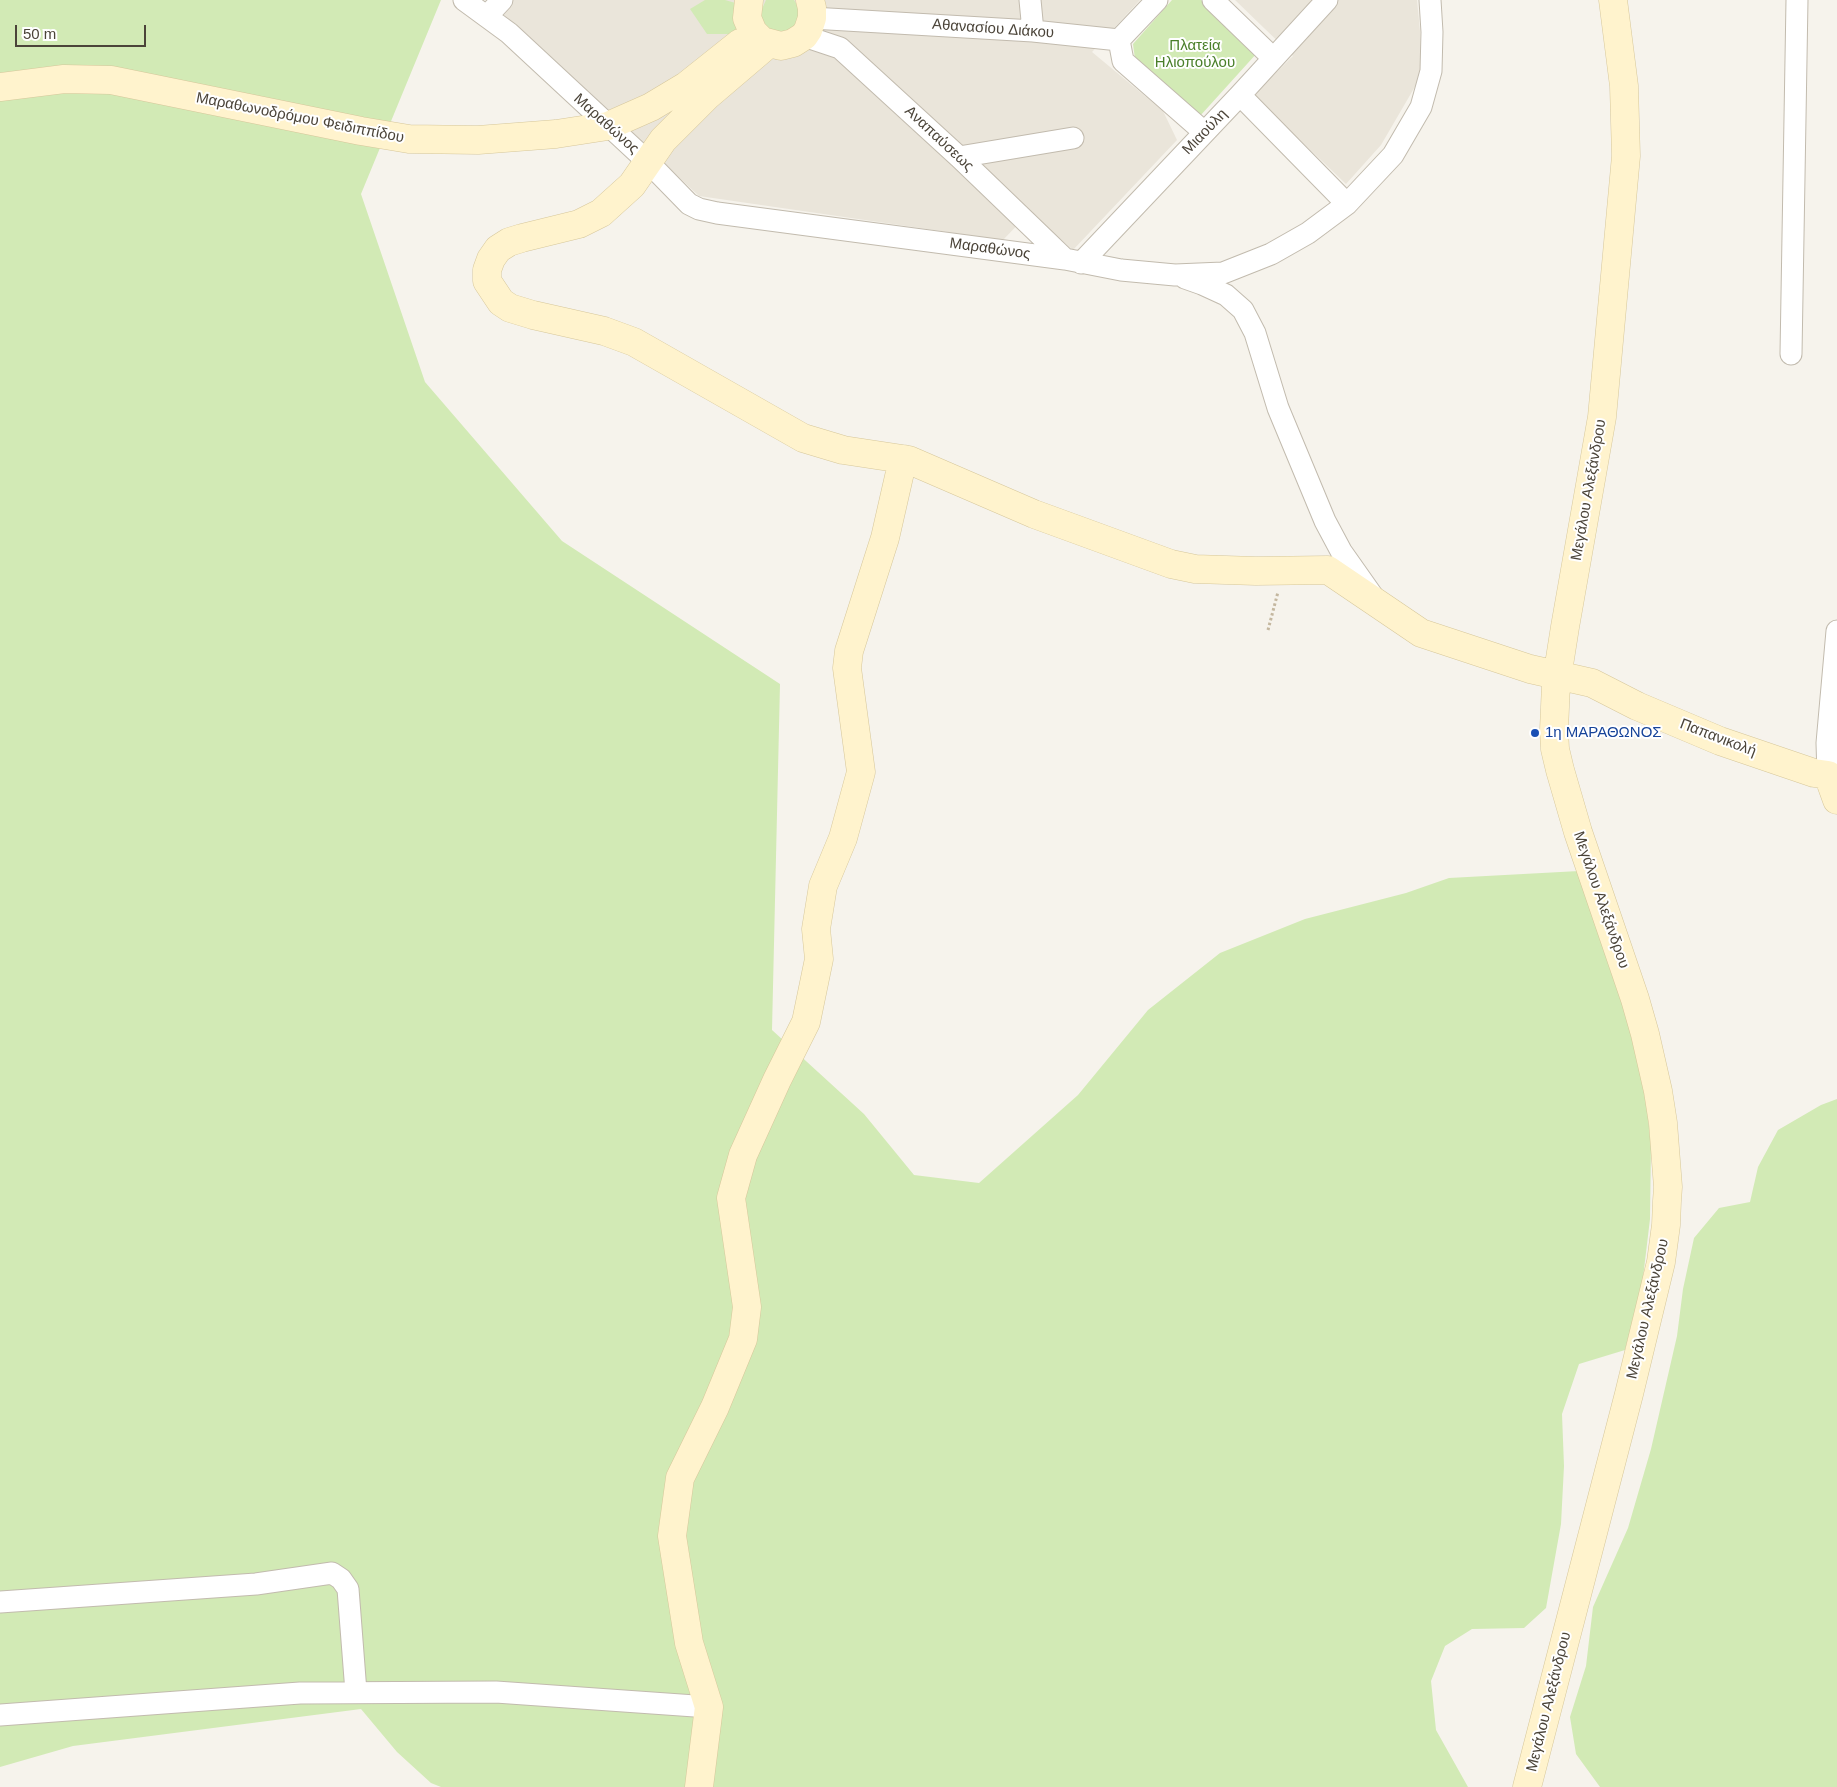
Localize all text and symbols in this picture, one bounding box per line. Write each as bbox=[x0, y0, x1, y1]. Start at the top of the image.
scale bar bbox=[18, 15, 149, 47]
street label: Αθανασίου Διάκου bbox=[931, 16, 1055, 42]
text: 50 m bbox=[23, 25, 56, 42]
park label: Πλατεία Ηλιοπούλου bbox=[1155, 37, 1235, 72]
street label: Μαραθωνοδρόμου Φειδιππίδου bbox=[195, 89, 405, 147]
street label: Μαραθώνος bbox=[570, 90, 642, 158]
street label: Αναπαύσεως bbox=[901, 102, 977, 176]
street label: Μιαούλη bbox=[1179, 105, 1231, 159]
street label: Μαραθώνος bbox=[948, 234, 1032, 264]
street label: Μεγάλου Αλεξάνδρου bbox=[1568, 418, 1610, 562]
street label: Παπανικολή bbox=[1677, 715, 1759, 761]
place label: 1η ΜΑΡΑΘΩΝΟΣ bbox=[1545, 724, 1662, 742]
marker: 1η ΜΑΡΑΘΩΝΟΣ bbox=[1529, 727, 1541, 739]
street label: Μεγάλου Αλεξάνδρου bbox=[1569, 829, 1633, 971]
street label: Μεγάλου Αλεξάνδρου bbox=[1623, 1237, 1673, 1381]
street label: Μεγάλου Αλεξάνδρου bbox=[1523, 1630, 1575, 1774]

